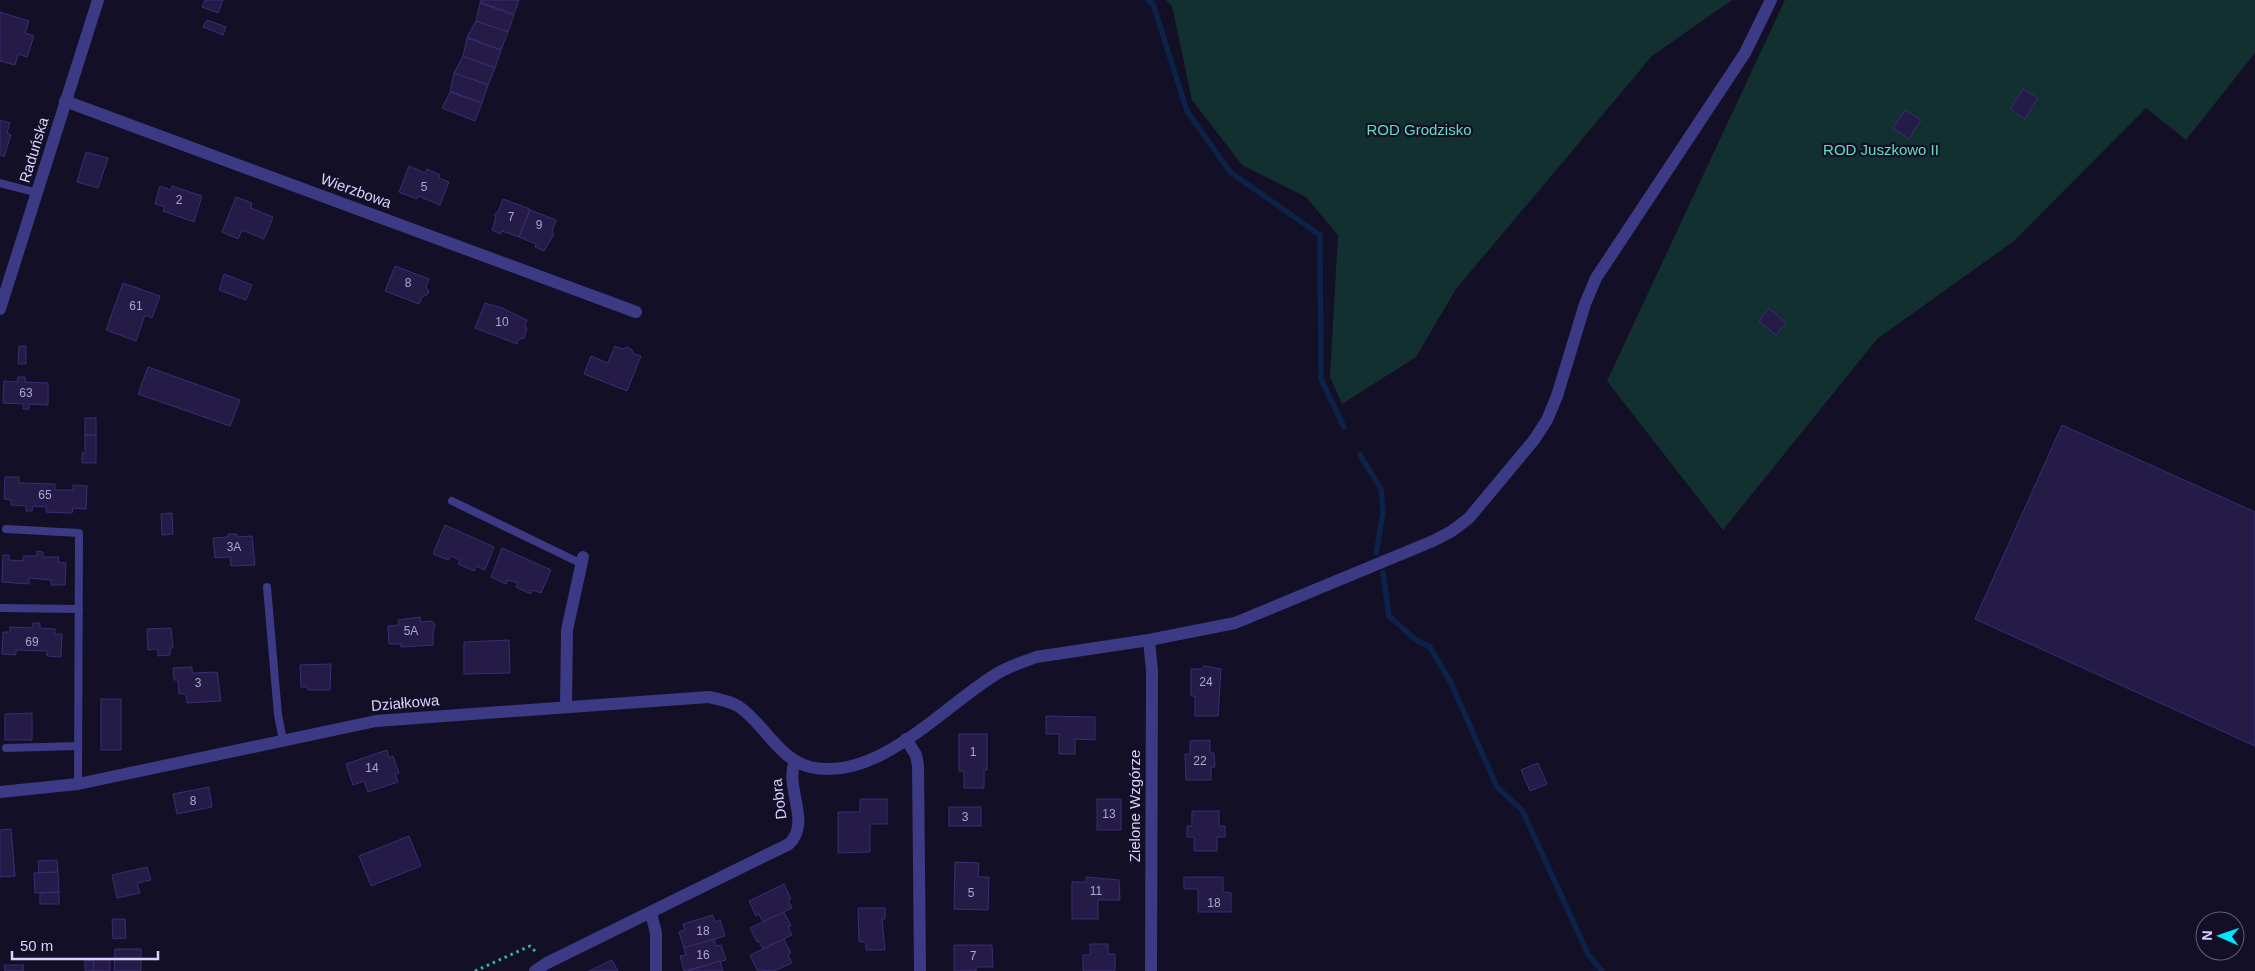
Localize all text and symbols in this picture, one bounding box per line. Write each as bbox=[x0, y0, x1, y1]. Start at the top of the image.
street label: Raduńska bbox=[16, 114, 52, 185]
park label: ROD Grodzisko bbox=[1366, 121, 1472, 138]
park label: ROD Juszkowo II bbox=[1823, 141, 1939, 158]
street label: Wierzbowa bbox=[318, 170, 395, 211]
house number: 5 bbox=[421, 180, 428, 194]
house number: 2 bbox=[176, 193, 183, 207]
house number: 7 bbox=[508, 210, 515, 224]
house number: 9 bbox=[536, 218, 543, 232]
house number: 8 bbox=[405, 276, 412, 290]
house number: 61 bbox=[129, 299, 143, 313]
house number: 10 bbox=[495, 315, 509, 329]
house number: 63 bbox=[19, 386, 33, 400]
house number: 65 bbox=[38, 488, 52, 502]
house number: 3A bbox=[227, 540, 241, 554]
house number: 5A bbox=[404, 624, 418, 638]
house number: 69 bbox=[25, 635, 39, 649]
house number: 24 bbox=[1199, 675, 1213, 689]
house number: 3 bbox=[195, 676, 202, 690]
street label: Działkowa bbox=[370, 691, 440, 714]
house number: 1 bbox=[970, 745, 977, 759]
street label: Zielone Wzgórze bbox=[1126, 750, 1143, 862]
house number: 22 bbox=[1193, 754, 1207, 768]
house number: 14 bbox=[365, 761, 379, 775]
street label: Dobra bbox=[767, 777, 789, 820]
house number: 8 bbox=[190, 794, 197, 808]
house number: 13 bbox=[1102, 807, 1116, 821]
house number: 3 bbox=[962, 810, 969, 824]
house number: 11 bbox=[1090, 884, 1103, 898]
house number: 5 bbox=[968, 886, 975, 900]
house number: 18 bbox=[1207, 896, 1221, 910]
north arrow bbox=[2195, 911, 2245, 961]
house number: 18 bbox=[696, 924, 710, 938]
scale bar bbox=[12, 928, 159, 960]
text: N bbox=[2199, 930, 2215, 941]
text: 50 m bbox=[20, 937, 53, 954]
house number: 16 bbox=[696, 948, 710, 962]
house number: 7 bbox=[970, 949, 977, 963]

